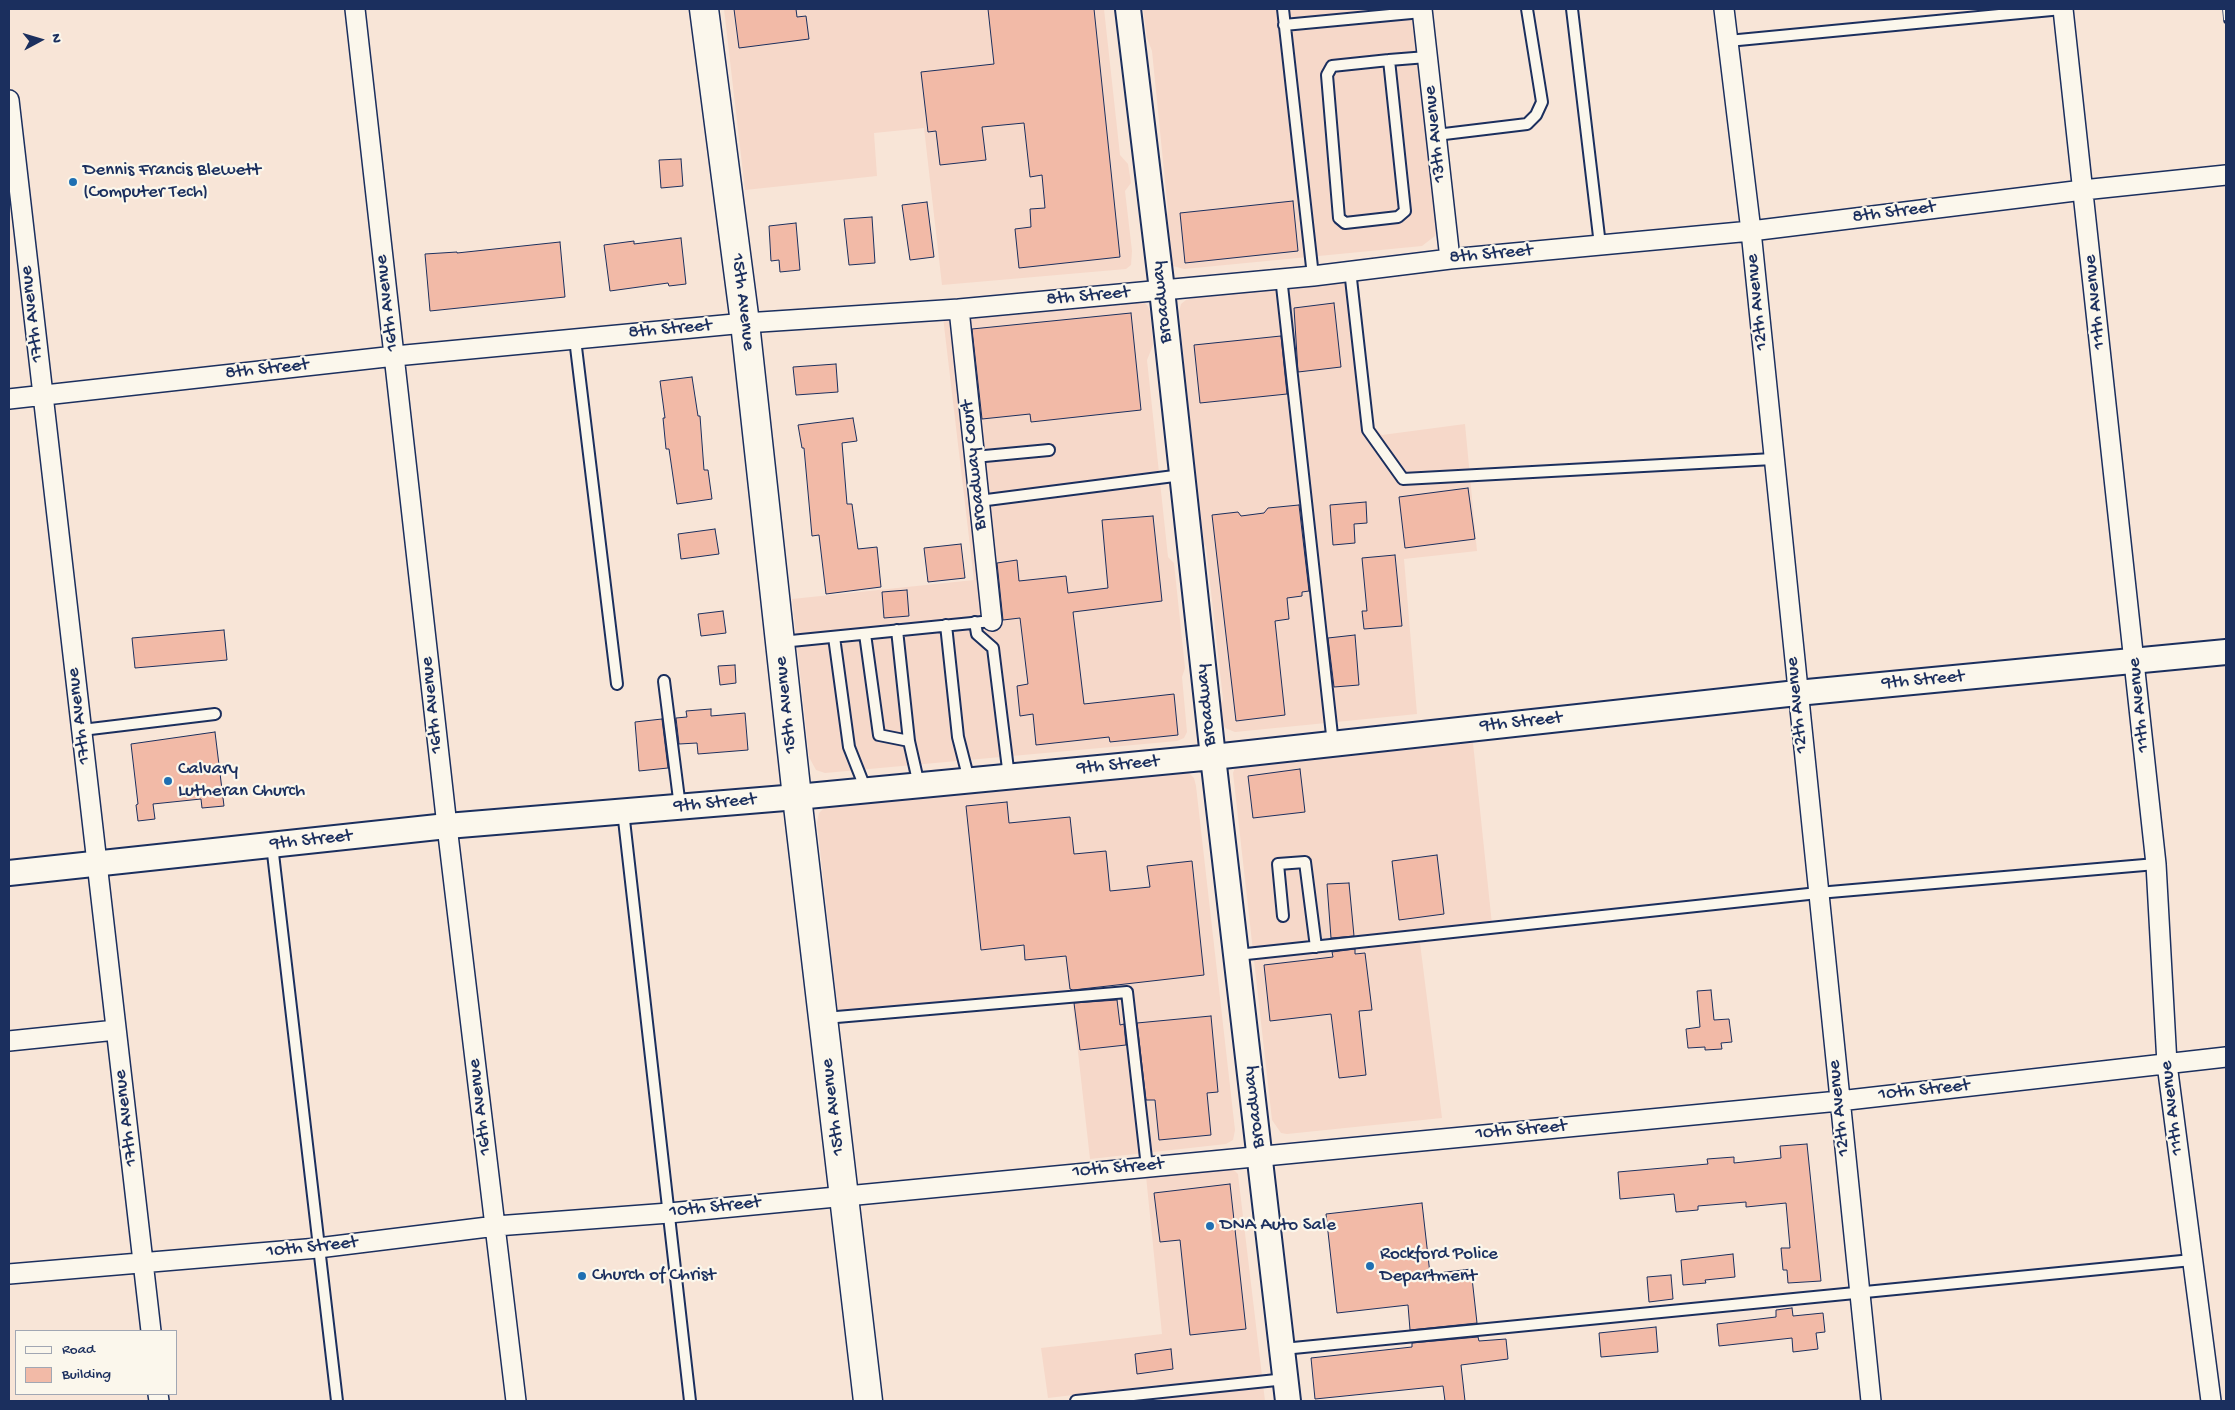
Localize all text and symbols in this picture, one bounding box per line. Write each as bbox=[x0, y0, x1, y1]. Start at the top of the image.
north arrow bbox=[15, 15, 65, 65]
text: N bbox=[46, 33, 64, 44]
street label: 13th Avenue bbox=[1420, 85, 1452, 183]
place label: Dennis Francis Blewett (Computer Tech) bbox=[83, 160, 261, 204]
marker: Dennis Francis Blewett (Computer Tech) bbox=[67, 176, 79, 188]
street label: 8th Street bbox=[1851, 197, 1937, 229]
street label: 8th Street bbox=[1448, 240, 1534, 270]
street label: 15th Avenue bbox=[725, 252, 759, 352]
street label: 12th Avenue bbox=[1742, 253, 1774, 351]
street label: 16th Avenue bbox=[371, 254, 405, 352]
street label: 11th Avenue bbox=[2080, 254, 2112, 350]
street label: Broadway bbox=[1147, 260, 1179, 344]
street label: 17th Avenue bbox=[16, 264, 50, 364]
street label: 8th Street bbox=[1045, 282, 1131, 312]
street label: 8th Street bbox=[627, 315, 713, 345]
street label: 8th Street bbox=[224, 354, 310, 386]
street label: Broadway Court bbox=[957, 399, 993, 531]
street label: 15th Avenue bbox=[771, 655, 803, 755]
street label: 16th Avenue bbox=[417, 656, 449, 754]
street label: 12th Avenue bbox=[1782, 656, 1814, 754]
street label: 11th Avenue bbox=[2124, 657, 2156, 753]
street label: Broadway bbox=[1191, 663, 1223, 747]
street label: 17th Avenue bbox=[63, 666, 97, 766]
street label: 9th Street bbox=[1881, 666, 1965, 696]
street label: 9th Street bbox=[1479, 707, 1563, 739]
street label: 9th Street bbox=[1076, 751, 1160, 781]
place label: Calvary Lutheran Church bbox=[178, 759, 305, 803]
marker: Calvary Lutheran Church bbox=[162, 775, 174, 787]
street label: 9th Street bbox=[673, 789, 757, 819]
street label: 9th Street bbox=[269, 825, 353, 857]
street label: 15th Avenue bbox=[817, 1057, 851, 1157]
street label: 16th Avenue bbox=[464, 1058, 498, 1156]
street label: 12th Avenue bbox=[1824, 1059, 1856, 1157]
street label: 11th Avenue bbox=[2156, 1059, 2190, 1157]
street label: Broadway bbox=[1239, 1065, 1271, 1149]
street label: 17th Avenue bbox=[110, 1068, 144, 1168]
street label: 10th Street bbox=[1877, 1075, 1971, 1107]
street label: 10th Street bbox=[1474, 1116, 1568, 1146]
street label: 10th Street bbox=[1071, 1154, 1165, 1184]
street label: 10th Street bbox=[668, 1192, 762, 1224]
place label: DNA Auto Sale bbox=[1220, 1215, 1336, 1237]
marker: DNA Auto Sale bbox=[1204, 1220, 1216, 1232]
street label: 10th Street bbox=[265, 1232, 359, 1264]
place label: Rockford Police Department bbox=[1380, 1244, 1498, 1288]
marker: Rockford Police Department bbox=[1364, 1260, 1376, 1272]
place label: Church of Christ bbox=[592, 1265, 716, 1287]
marker: Church of Christ bbox=[576, 1270, 588, 1282]
legend bbox=[15, 1330, 178, 1395]
text: Road bbox=[62, 1341, 95, 1359]
text: Building bbox=[62, 1366, 111, 1384]

